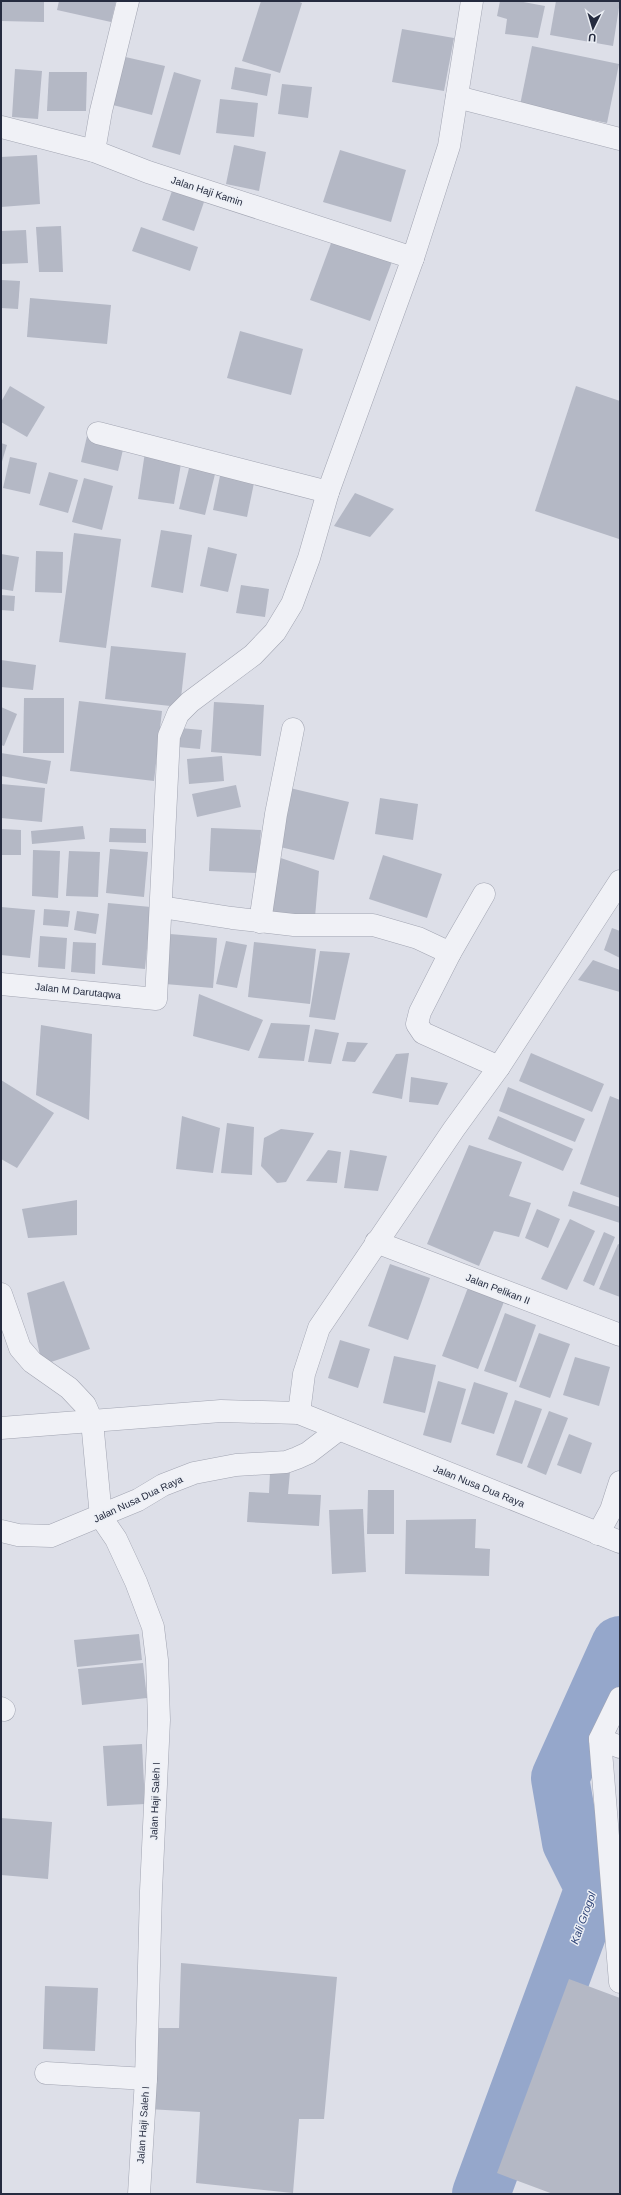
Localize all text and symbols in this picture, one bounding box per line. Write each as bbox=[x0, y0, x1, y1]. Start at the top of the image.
north arrow bbox=[573, 8, 613, 48]
text: U bbox=[588, 32, 597, 44]
street label: Jalan Haji Kamin bbox=[170, 174, 244, 208]
street label: Jalan M Darutaqwa bbox=[35, 981, 122, 1001]
street label: Jalan Pelikan II bbox=[464, 1272, 532, 1306]
street label: Jalan Nusa Dua Raya bbox=[432, 1463, 527, 1509]
street label: Jalan Nusa Dua Raya bbox=[92, 1473, 185, 1525]
street label: Jalan Haji Saleh I bbox=[148, 1762, 162, 1840]
water label: Kali Grogol bbox=[568, 1890, 598, 1946]
street label: Jalan Haji Saleh I bbox=[135, 2086, 151, 2164]

